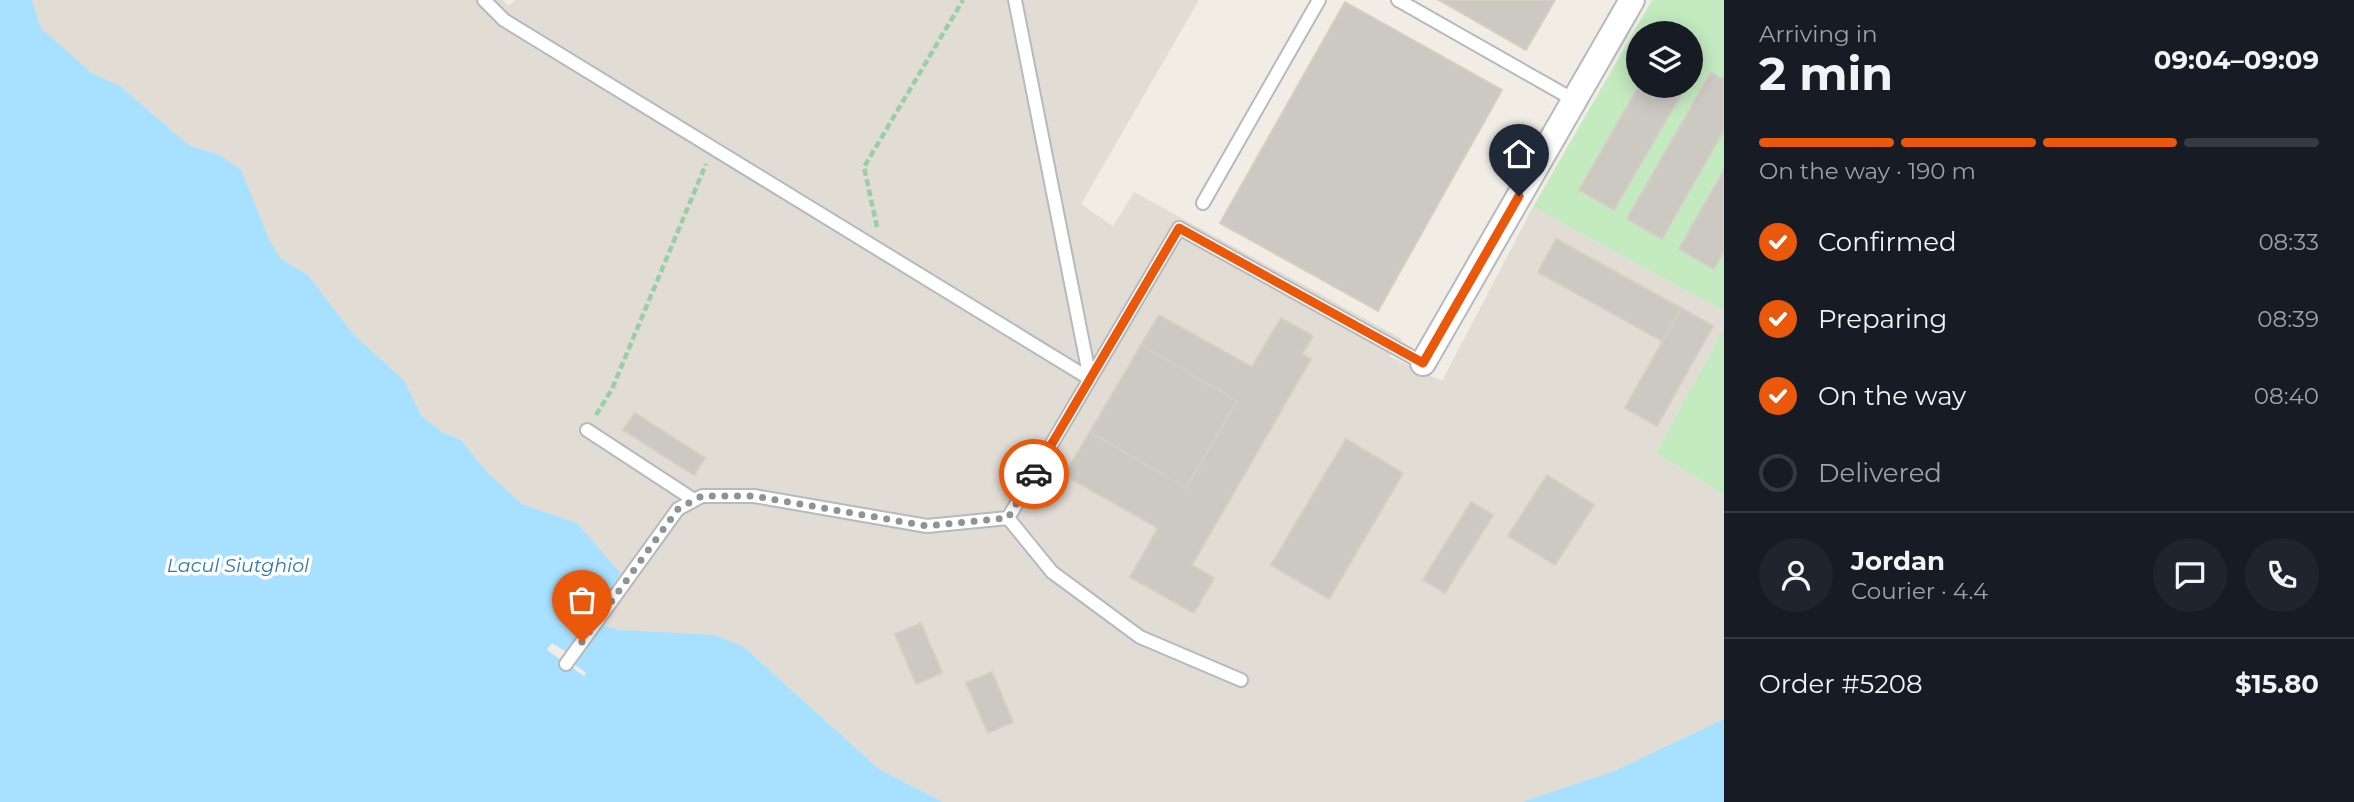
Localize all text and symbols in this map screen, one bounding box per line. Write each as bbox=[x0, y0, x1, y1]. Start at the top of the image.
text: Arriving in bbox=[1759, 20, 1878, 48]
map controls bbox=[1626, 21, 1703, 98]
button: layers bbox=[1626, 21, 1703, 98]
text: 09:04–09:09 bbox=[2154, 44, 2319, 76]
text: 2 min bbox=[1759, 45, 1893, 102]
pin bbox=[1489, 124, 1549, 196]
icon: home bbox=[1500, 135, 1538, 173]
text: On the way · 190 m bbox=[1759, 157, 1976, 185]
icon: check bbox=[1759, 223, 1797, 261]
text: Confirmed bbox=[1818, 226, 1957, 258]
text: 08:33 bbox=[2258, 228, 2319, 256]
icon: check bbox=[1759, 300, 1797, 338]
text: Preparing bbox=[1818, 303, 1947, 335]
text: 08:39 bbox=[2257, 305, 2319, 333]
icon: check bbox=[1759, 377, 1797, 415]
text: On the way bbox=[1818, 380, 1966, 412]
text: 08:40 bbox=[2254, 382, 2319, 410]
courier bbox=[999, 439, 1069, 509]
icon: car bbox=[1015, 455, 1053, 493]
text: Delivered bbox=[1818, 457, 1942, 489]
button: person bbox=[1759, 538, 1833, 612]
button: chat bbox=[2153, 538, 2227, 612]
button: phone bbox=[2245, 538, 2319, 612]
text: Jordan bbox=[1851, 545, 1945, 577]
water label: Lacul Siutghiol bbox=[167, 554, 310, 577]
pin bbox=[552, 570, 612, 642]
text: Courier · 4.4 bbox=[1851, 577, 1988, 605]
icon: bag bbox=[563, 581, 601, 619]
text: Order #5208 bbox=[1759, 668, 1923, 700]
text: $15.80 bbox=[2235, 668, 2319, 700]

